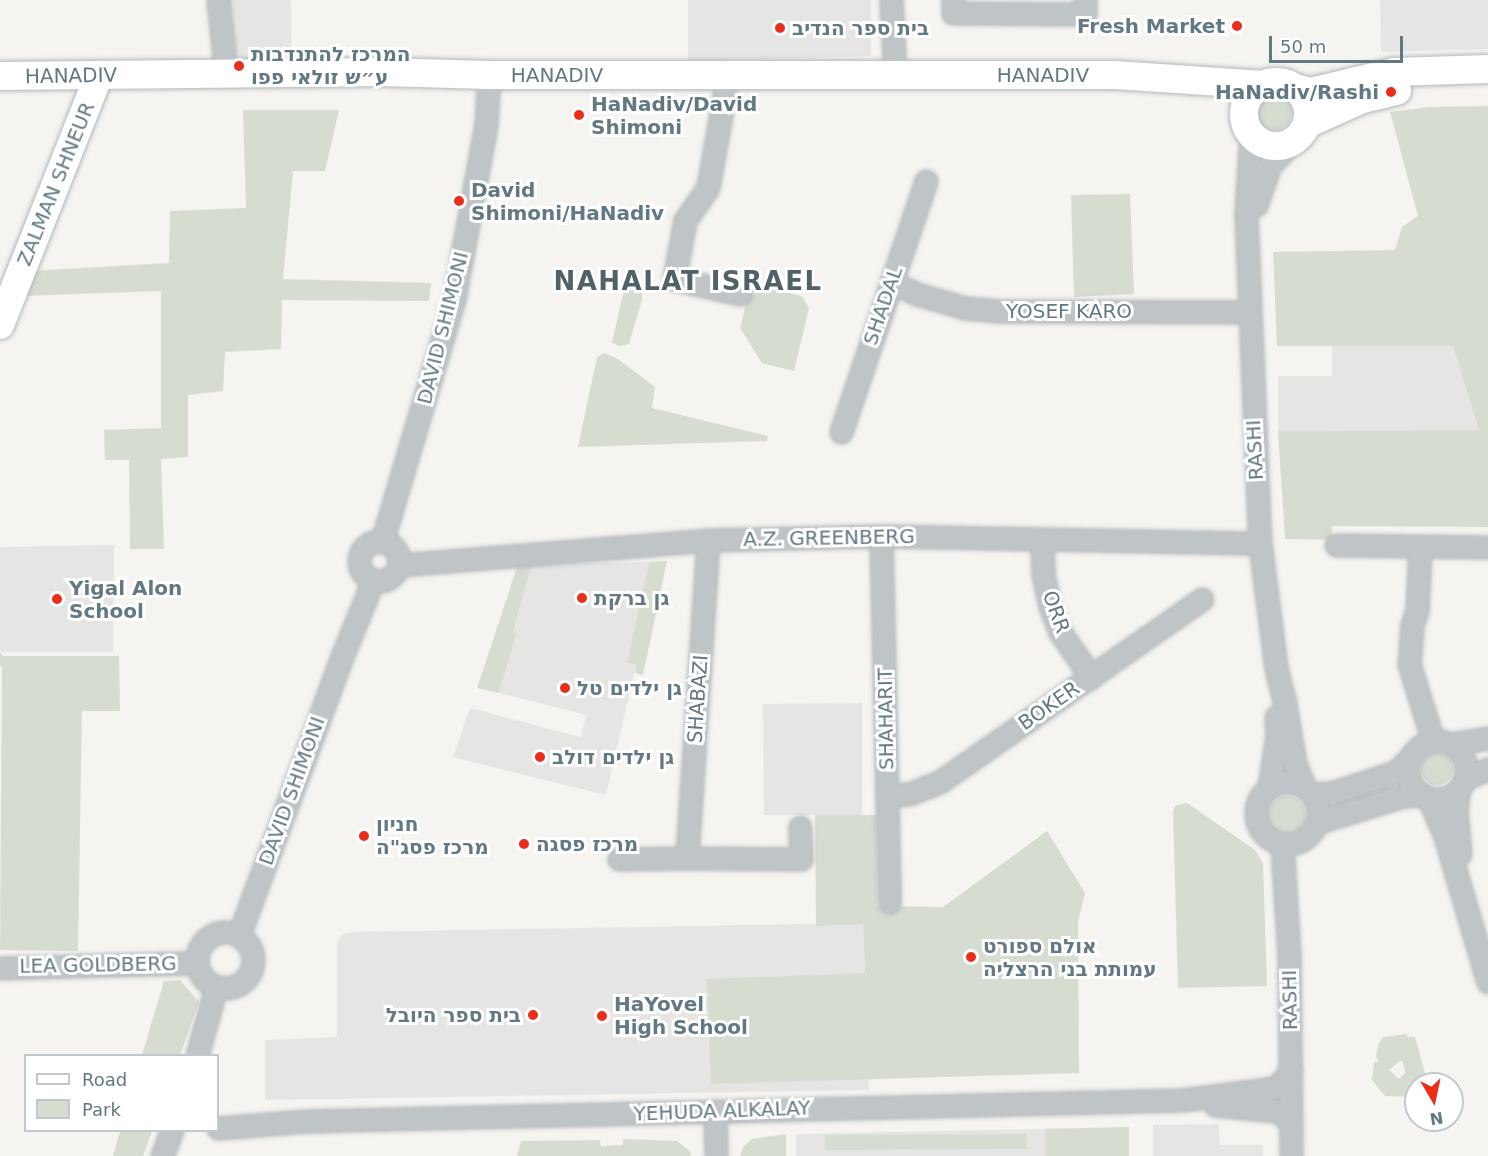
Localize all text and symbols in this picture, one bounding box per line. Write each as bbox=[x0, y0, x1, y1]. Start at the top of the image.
place label: Fresh Market bbox=[1077, 14, 1225, 38]
place label: בית ספר הנדיב bbox=[792, 16, 929, 40]
marker: Fresh Market bbox=[1230, 19, 1244, 33]
marker: בית ספר הנדיב bbox=[773, 21, 787, 35]
scale bar bbox=[1272, 24, 1406, 62]
text: 50 m bbox=[1280, 36, 1326, 57]
place label: המרכז להתנדבות ע״ש זולאי פפו bbox=[251, 42, 411, 89]
marker: המרכז להתנדבות ע״ש זולאי פפו bbox=[232, 59, 246, 73]
street label: HANADIV bbox=[25, 63, 117, 89]
street label: HANADIV bbox=[511, 63, 603, 87]
street label: HANADIV bbox=[997, 63, 1089, 87]
place label: HaNadiv/Rashi bbox=[1215, 80, 1379, 104]
marker: HaNadiv/Rashi bbox=[1384, 85, 1398, 99]
place label: HaNadiv/David Shimoni bbox=[591, 92, 757, 139]
street label: ZALMAN SHNEUR bbox=[12, 99, 100, 269]
marker: HaNadiv/David Shimoni bbox=[572, 108, 586, 122]
place label: David Shimoni/HaNadiv bbox=[471, 178, 664, 225]
marker: David Shimoni/HaNadiv bbox=[452, 194, 466, 208]
street label: DAVID SHIMONI bbox=[412, 249, 474, 407]
street label: SHADAL bbox=[858, 264, 908, 348]
district label: NAHALAT ISRAEL bbox=[553, 266, 823, 298]
street label: YOSEF KARO bbox=[1006, 299, 1132, 323]
street label: RASHI bbox=[1241, 419, 1269, 481]
street label: A.Z. GREENBERG bbox=[743, 525, 915, 551]
place label: Yigal Alon School bbox=[69, 576, 182, 623]
place label: גן ברקת bbox=[594, 586, 669, 610]
street label: ORR bbox=[1037, 587, 1075, 637]
marker: גן ברקת bbox=[575, 591, 589, 605]
marker: Yigal Alon School bbox=[50, 592, 64, 606]
street label: SHABAZI bbox=[683, 654, 713, 744]
street label: SHAHARIT bbox=[873, 668, 899, 770]
place label: גן ילדים טל bbox=[577, 676, 682, 700]
street label: BOKER bbox=[1014, 676, 1084, 736]
marker: גן ילדים טל bbox=[558, 681, 572, 695]
street label: DAVID SHIMONI bbox=[254, 713, 330, 869]
place label: גן ילדים דולב bbox=[552, 745, 674, 769]
marker: גן ילדים דולב bbox=[533, 750, 547, 764]
place label: חניון מרכז פסג"ה bbox=[376, 813, 489, 860]
marker: חניון מרכז פסג"ה bbox=[357, 829, 371, 843]
place label: מרכז פסגה bbox=[536, 832, 638, 856]
marker: מרכז פסגה bbox=[517, 837, 531, 851]
place label: אולם ספורט עמותת בני הרצליה bbox=[983, 934, 1157, 981]
marker: אולם ספורט עמותת בני הרצליה bbox=[964, 950, 978, 964]
street label: LEA GOLDBERG bbox=[19, 952, 177, 978]
street label: RASHI bbox=[1277, 970, 1303, 1030]
place label: HaYovel High School bbox=[614, 993, 748, 1040]
place label: בית ספר היובל bbox=[386, 1003, 521, 1027]
marker: בית ספר היובל bbox=[526, 1008, 540, 1022]
marker: HaYovel High School bbox=[595, 1009, 609, 1023]
legend bbox=[24, 1054, 219, 1132]
text: Road bbox=[82, 1069, 127, 1090]
north arrow bbox=[1404, 1072, 1464, 1132]
street label: YEHUDA ALKALAY bbox=[633, 1096, 811, 1126]
text: Park bbox=[82, 1099, 121, 1120]
text: N bbox=[1428, 1108, 1445, 1129]

